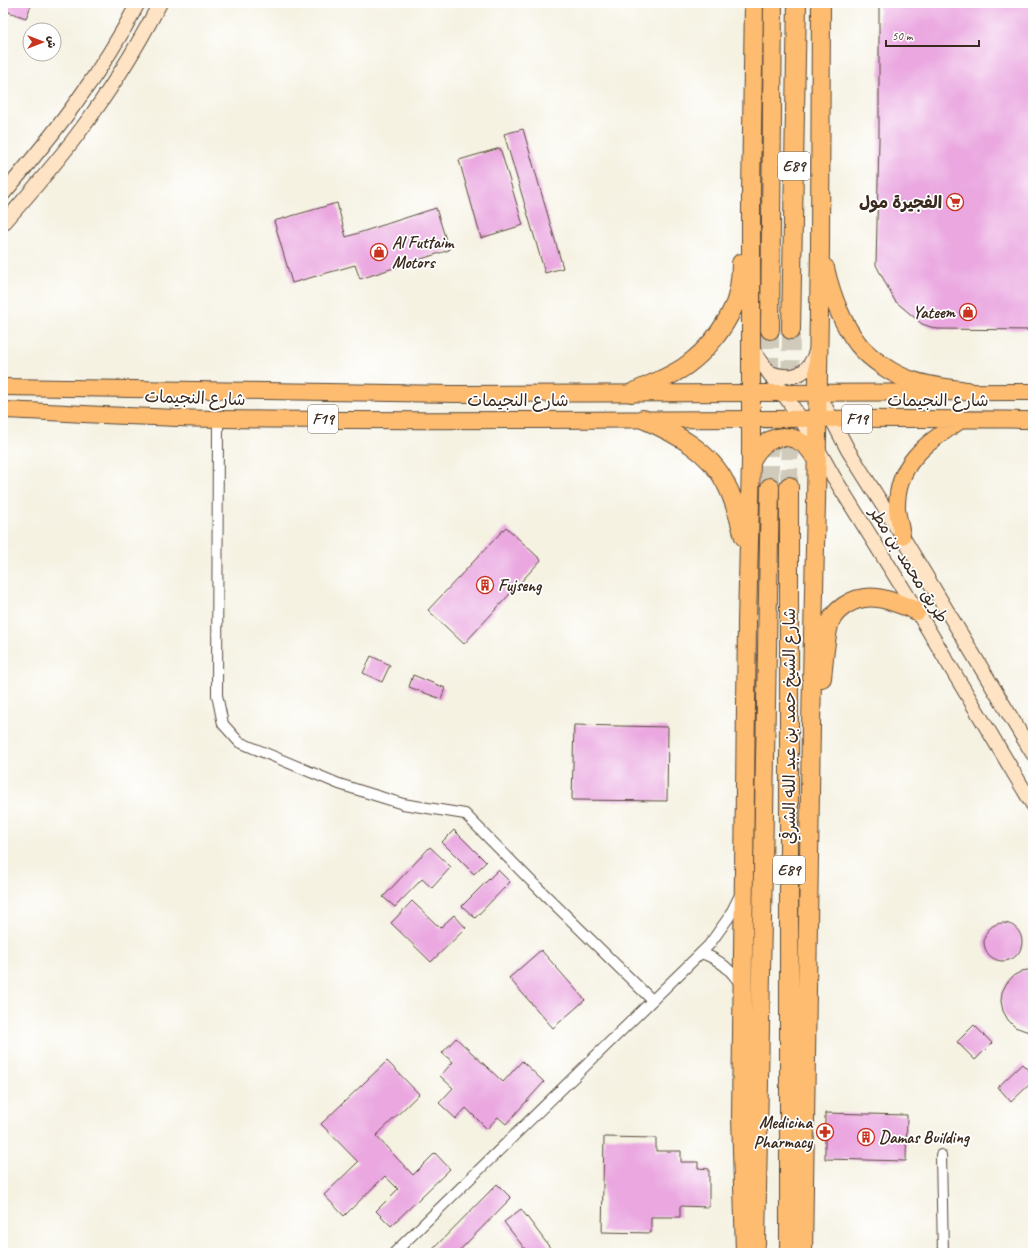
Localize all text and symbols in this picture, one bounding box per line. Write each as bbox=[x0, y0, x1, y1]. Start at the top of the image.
north arrow bbox=[22, 22, 62, 62]
scale bar bbox=[886, 22, 979, 48]
text: 50 m bbox=[892, 28, 914, 44]
text: ش bbox=[45, 36, 59, 48]
road number: E89 bbox=[778, 152, 810, 180]
place label: الفجيرة مول bbox=[859, 192, 942, 213]
supermarket icon: الفجيرة مول bbox=[945, 192, 965, 212]
place label: Al Futtaim Motors bbox=[392, 232, 454, 273]
shop icon: Al Futtaim Motors bbox=[369, 242, 389, 262]
place label: Yateem bbox=[913, 302, 957, 323]
shop icon: Yateem bbox=[958, 302, 978, 322]
street label: شارع النجيمات bbox=[144, 386, 246, 411]
street label: شارع النجيمات bbox=[467, 390, 569, 412]
street label: شارع النجيمات bbox=[887, 390, 989, 412]
road number: F19 bbox=[308, 405, 338, 433]
road number: F19 bbox=[842, 405, 872, 433]
street label: طريق محمد بن مطر bbox=[864, 502, 953, 627]
building icon: Fujseng bbox=[475, 575, 495, 595]
place label: Fujseng bbox=[498, 575, 543, 596]
street label: شارع الشيخ حمد بن عبد الله الشرقي bbox=[778, 608, 801, 844]
road number: E89 bbox=[773, 856, 805, 884]
place label: Medicina Pharmacy bbox=[754, 1112, 813, 1153]
pharmacy icon: Medicina Pharmacy bbox=[815, 1122, 835, 1142]
building icon: Damas Building bbox=[856, 1127, 876, 1147]
place label: Damas Building bbox=[879, 1127, 971, 1148]

